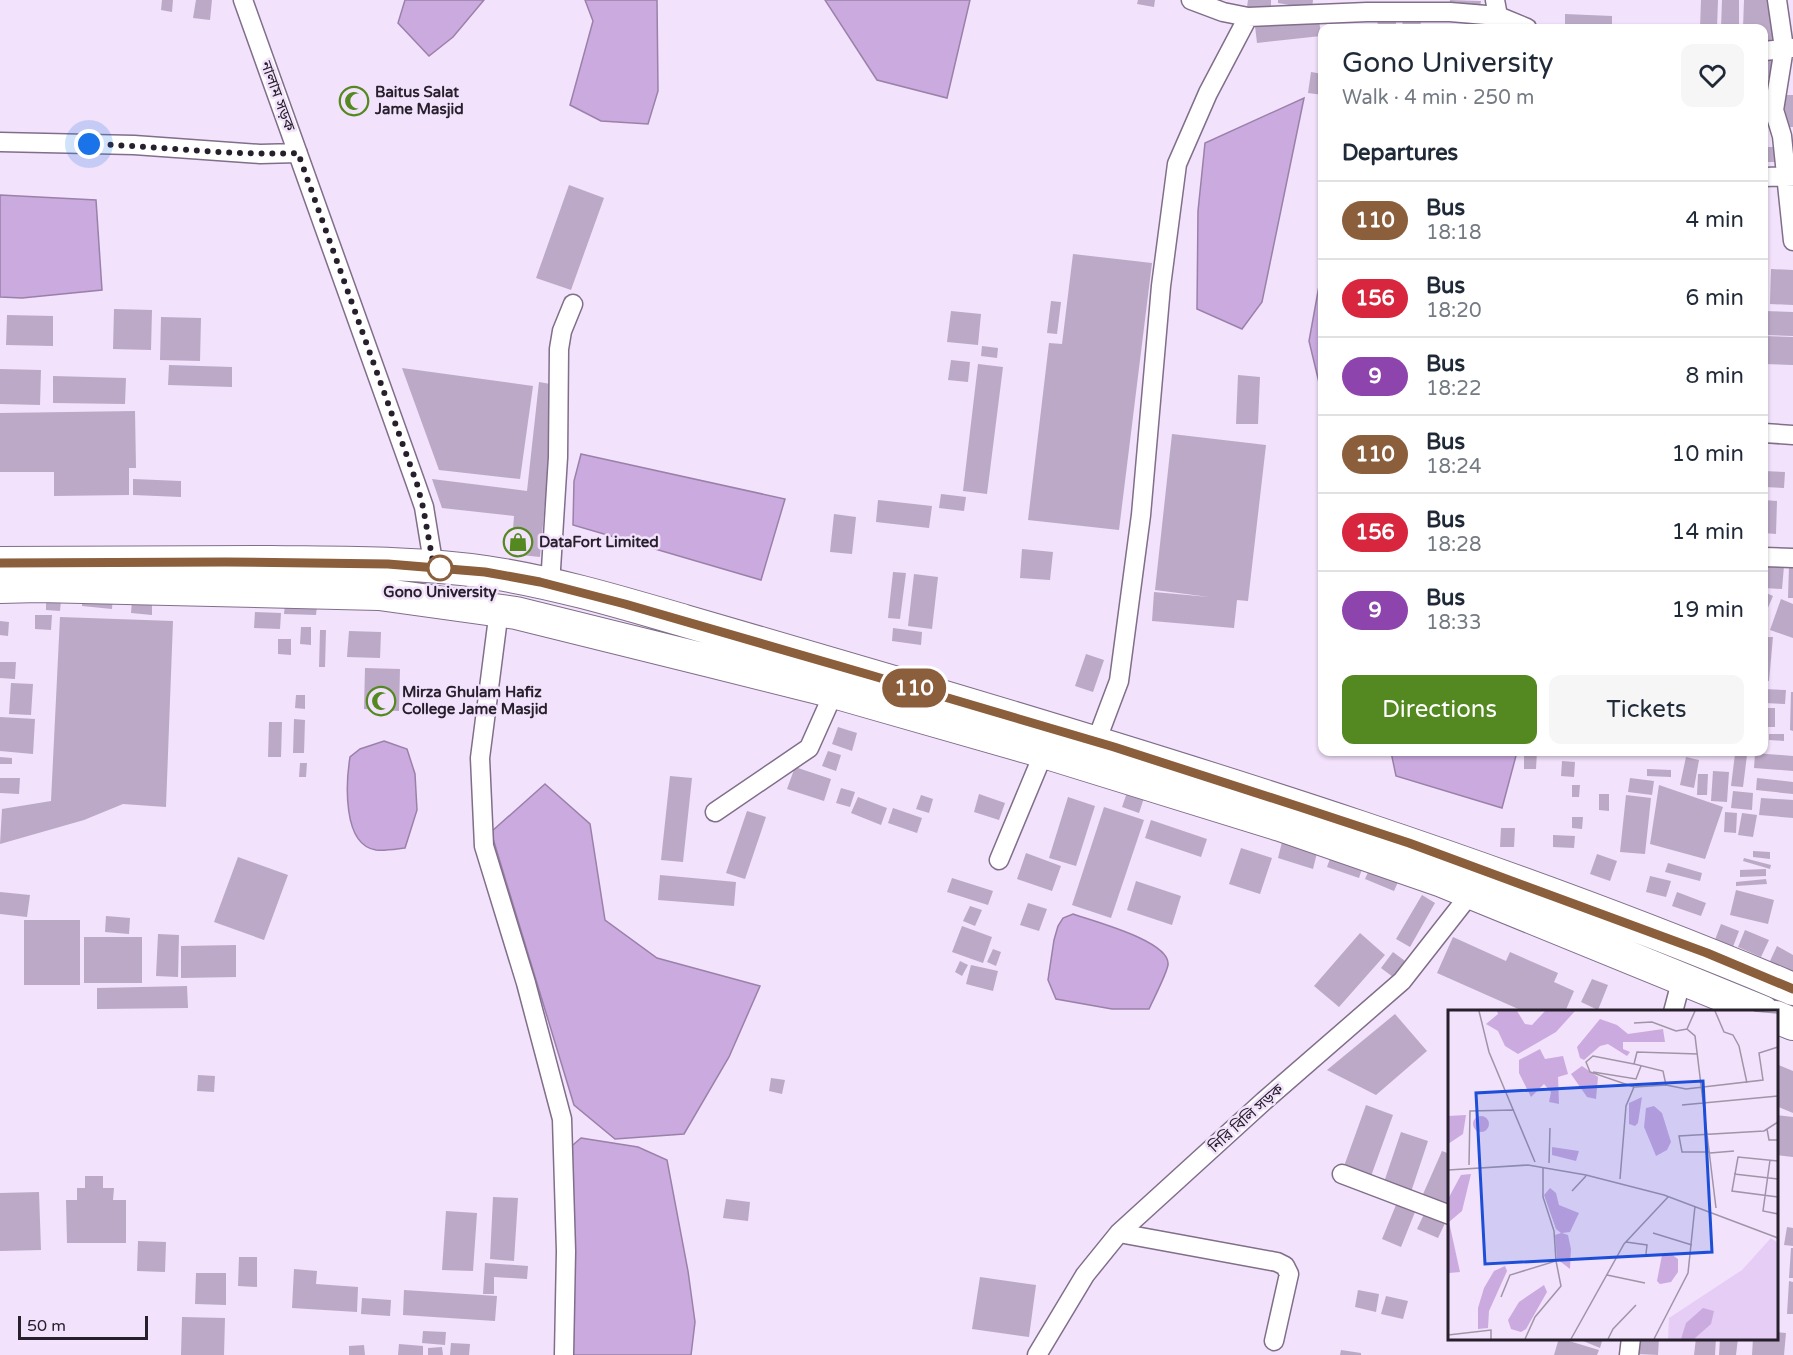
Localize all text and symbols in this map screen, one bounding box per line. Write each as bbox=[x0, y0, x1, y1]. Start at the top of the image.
button: heart bbox=[1681, 44, 1744, 107]
text: Gono University bbox=[1342, 46, 1554, 80]
street label: নালাম সড়ক bbox=[257, 58, 299, 134]
place label: Baitus Salat Jame Masjid bbox=[374, 83, 464, 119]
mosque icon: Baitus Salat Jame Masjid bbox=[338, 85, 370, 117]
text: Walk · 4 min · 250 m bbox=[1342, 86, 1534, 110]
your location bbox=[74, 129, 104, 159]
text: Departures bbox=[1342, 140, 1458, 166]
text: Bus bbox=[1426, 195, 1465, 221]
text: 4 min bbox=[1685, 207, 1744, 233]
text: 110 bbox=[1355, 208, 1395, 233]
text: 18:18 bbox=[1426, 221, 1481, 245]
text: Bus bbox=[1426, 273, 1465, 299]
text: 6 min bbox=[1685, 285, 1744, 311]
text: 156 bbox=[1355, 286, 1395, 311]
text: 18:20 bbox=[1426, 299, 1481, 323]
text: Bus bbox=[1426, 351, 1465, 377]
text: 8 min bbox=[1685, 363, 1744, 389]
text: 9 bbox=[1368, 364, 1382, 389]
text: 18:22 bbox=[1426, 377, 1481, 401]
text: Bus bbox=[1426, 429, 1465, 455]
text: 10 min bbox=[1672, 441, 1744, 467]
text: 110 bbox=[1355, 442, 1395, 467]
text: 18:24 bbox=[1426, 455, 1481, 479]
text: Bus bbox=[1426, 507, 1465, 533]
text: 14 min bbox=[1672, 519, 1744, 545]
text: 156 bbox=[1355, 520, 1395, 545]
shop icon: DataFort Limited bbox=[502, 526, 534, 558]
place label: DataFort Limited bbox=[539, 533, 659, 551]
text: 18:28 bbox=[1426, 533, 1481, 557]
marker: Gono University bbox=[427, 555, 453, 581]
place label: Gono University bbox=[383, 583, 497, 602]
text: Bus bbox=[1426, 585, 1465, 611]
text: 19 min bbox=[1672, 597, 1744, 623]
text: 9 bbox=[1368, 598, 1382, 623]
text: 18:33 bbox=[1426, 611, 1481, 635]
line badge: 110 bbox=[880, 668, 948, 708]
button: Directions bbox=[1342, 675, 1537, 744]
button: Tickets bbox=[1549, 675, 1744, 744]
text: 110 bbox=[894, 676, 934, 701]
place label: Mirza Ghulam Hafiz College Jame Masjid bbox=[402, 683, 548, 719]
mosque icon: Mirza Ghulam Hafiz College Jame Masjid bbox=[365, 685, 397, 717]
inset map bbox=[1448, 1010, 1778, 1340]
street label: নিরি বিলি সড়ক bbox=[1204, 1079, 1288, 1157]
scale bar bbox=[18, 1313, 148, 1340]
text: 50 m bbox=[27, 1316, 66, 1336]

